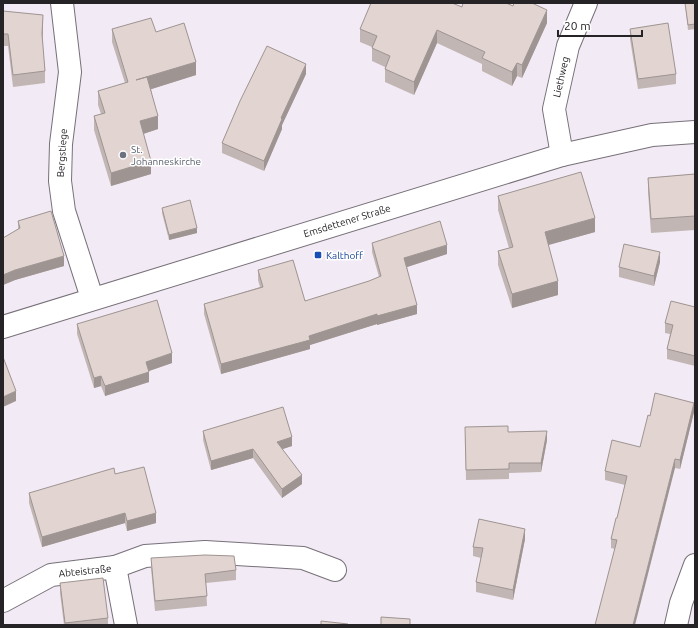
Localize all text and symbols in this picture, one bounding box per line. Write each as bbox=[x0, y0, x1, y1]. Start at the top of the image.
scale bar bbox=[558, 12, 642, 38]
text: 20 m bbox=[564, 19, 591, 32]
street label: Liethweg bbox=[551, 55, 571, 99]
street label: Bergstiege bbox=[55, 128, 69, 178]
place label: St. Johanneskirche bbox=[131, 144, 201, 167]
marker: St. Johanneskirche bbox=[118, 150, 128, 160]
street label: Emsdettener Straße bbox=[302, 203, 392, 239]
marker: Kalthoff bbox=[313, 250, 323, 260]
place label: Kalthoff bbox=[326, 250, 363, 261]
street label: Abteistraße bbox=[58, 563, 112, 579]

